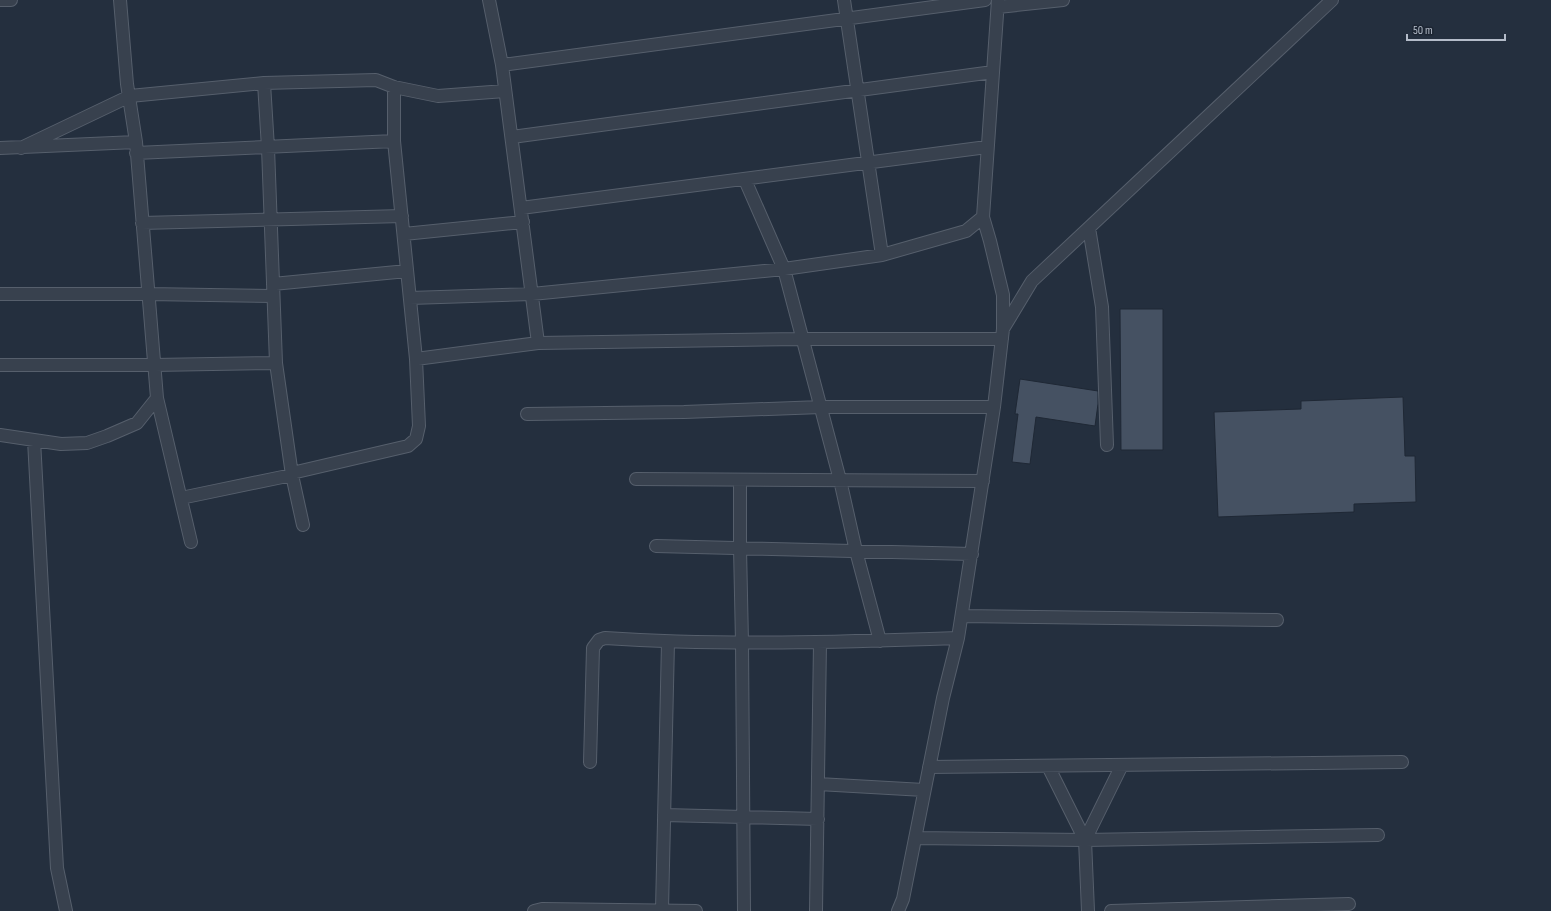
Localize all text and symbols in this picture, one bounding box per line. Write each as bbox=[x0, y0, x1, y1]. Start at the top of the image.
scale bar bbox=[1407, 16, 1505, 42]
text: 50 m bbox=[1413, 23, 1433, 38]

